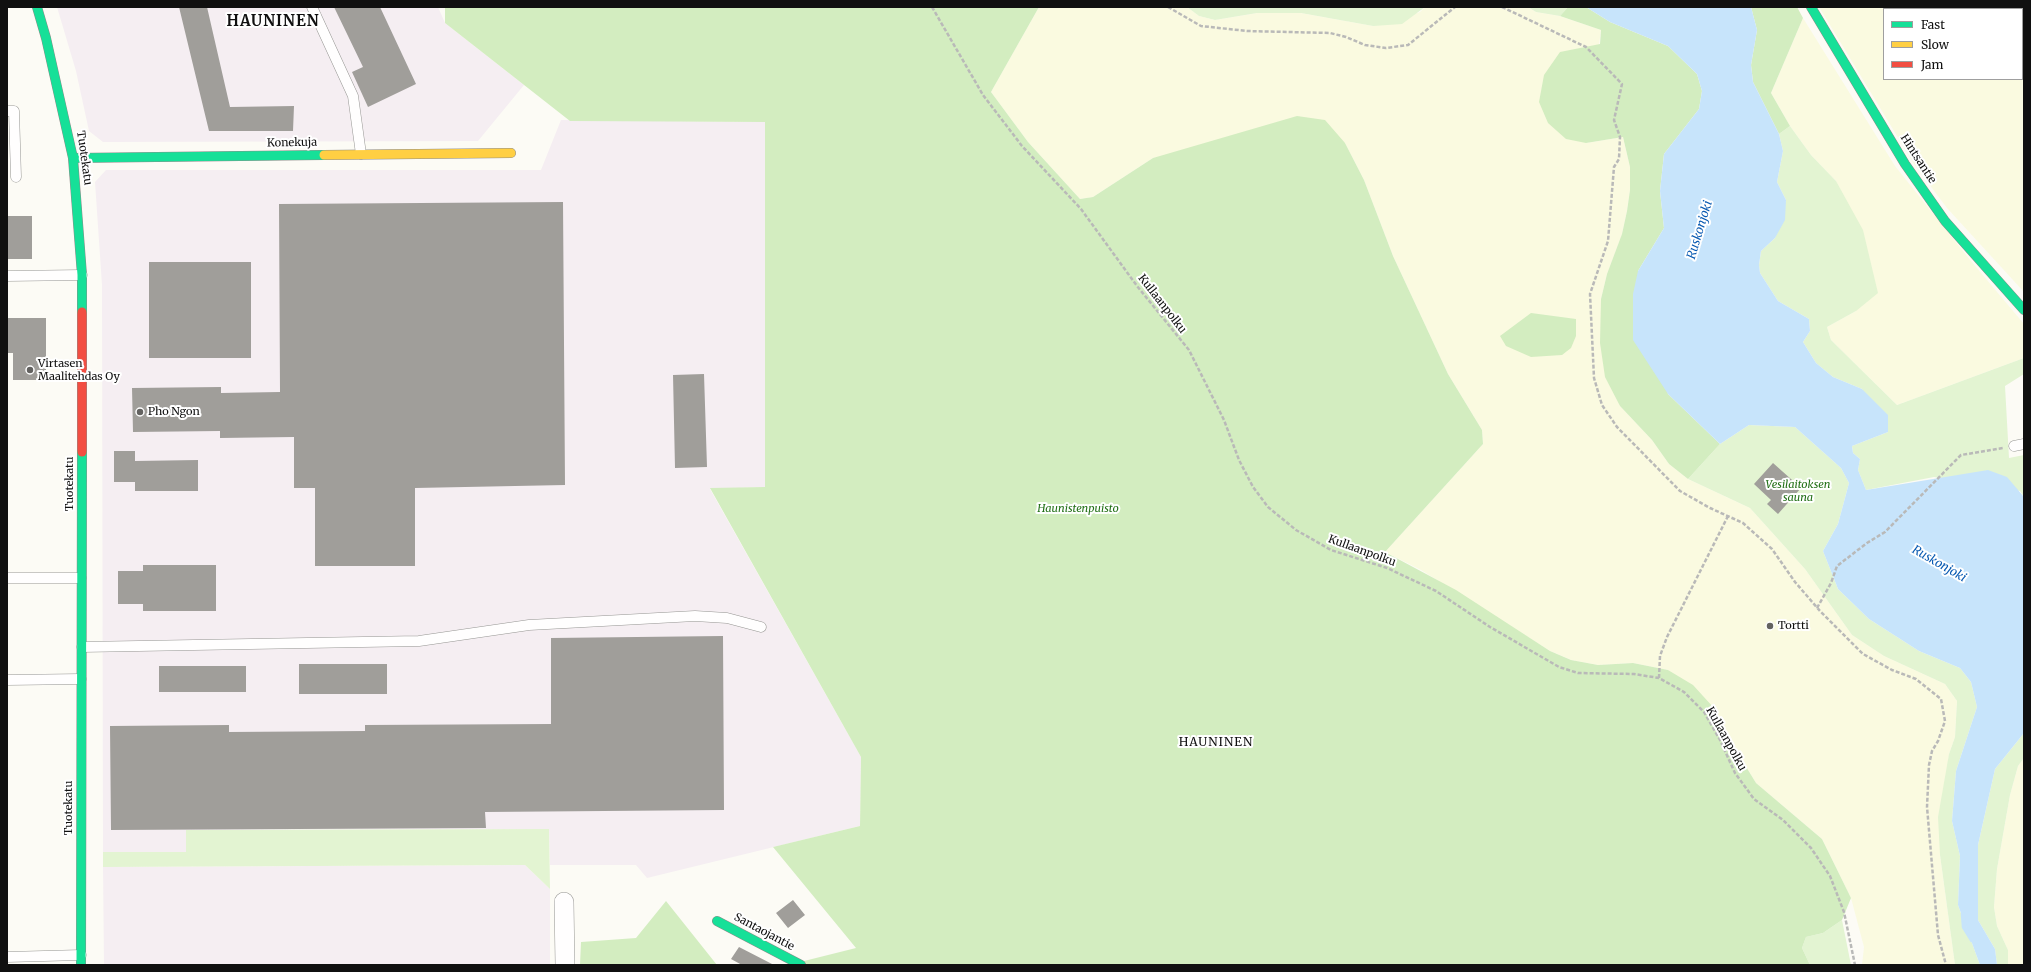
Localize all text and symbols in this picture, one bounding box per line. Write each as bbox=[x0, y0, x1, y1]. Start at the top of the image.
legend bbox=[1883, 8, 2023, 80]
district label: HAUNINEN bbox=[226, 13, 320, 31]
text: Fast bbox=[1921, 17, 1945, 32]
text: Slow bbox=[1921, 37, 1949, 52]
text: Jam bbox=[1921, 57, 1943, 72]
street label: Tuotekatu bbox=[74, 130, 94, 186]
street label: Hintsantie bbox=[1897, 132, 1939, 186]
street label: Konekuja bbox=[267, 136, 317, 150]
water label: Ruskonjoki bbox=[1684, 199, 1716, 261]
street label: Kullaanpolku bbox=[1135, 272, 1189, 336]
place label: Virtasen Maalitehdas Oy bbox=[38, 357, 120, 383]
marker: Virtasen Maalitehdas Oy bbox=[25, 365, 35, 375]
place label: Pho Ngon bbox=[148, 405, 200, 419]
marker: Pho Ngon bbox=[135, 407, 145, 417]
street label: Tuotekatu bbox=[63, 457, 77, 511]
park label: Vesilaitoksen sauna bbox=[1766, 478, 1830, 504]
park label: Haunistenpuisto bbox=[1037, 502, 1119, 516]
street label: Kullaanpolku bbox=[1326, 533, 1398, 569]
water label: Ruskonjoki bbox=[1909, 543, 1969, 585]
place label: Tortti bbox=[1778, 619, 1809, 633]
marker: Tortti bbox=[1765, 621, 1775, 631]
street label: Kullaanpolku bbox=[1703, 705, 1749, 773]
district label: HAUNINEN bbox=[1179, 736, 1253, 750]
street label: Tuotekatu bbox=[62, 781, 76, 835]
street label: Santaojantie bbox=[732, 911, 796, 953]

